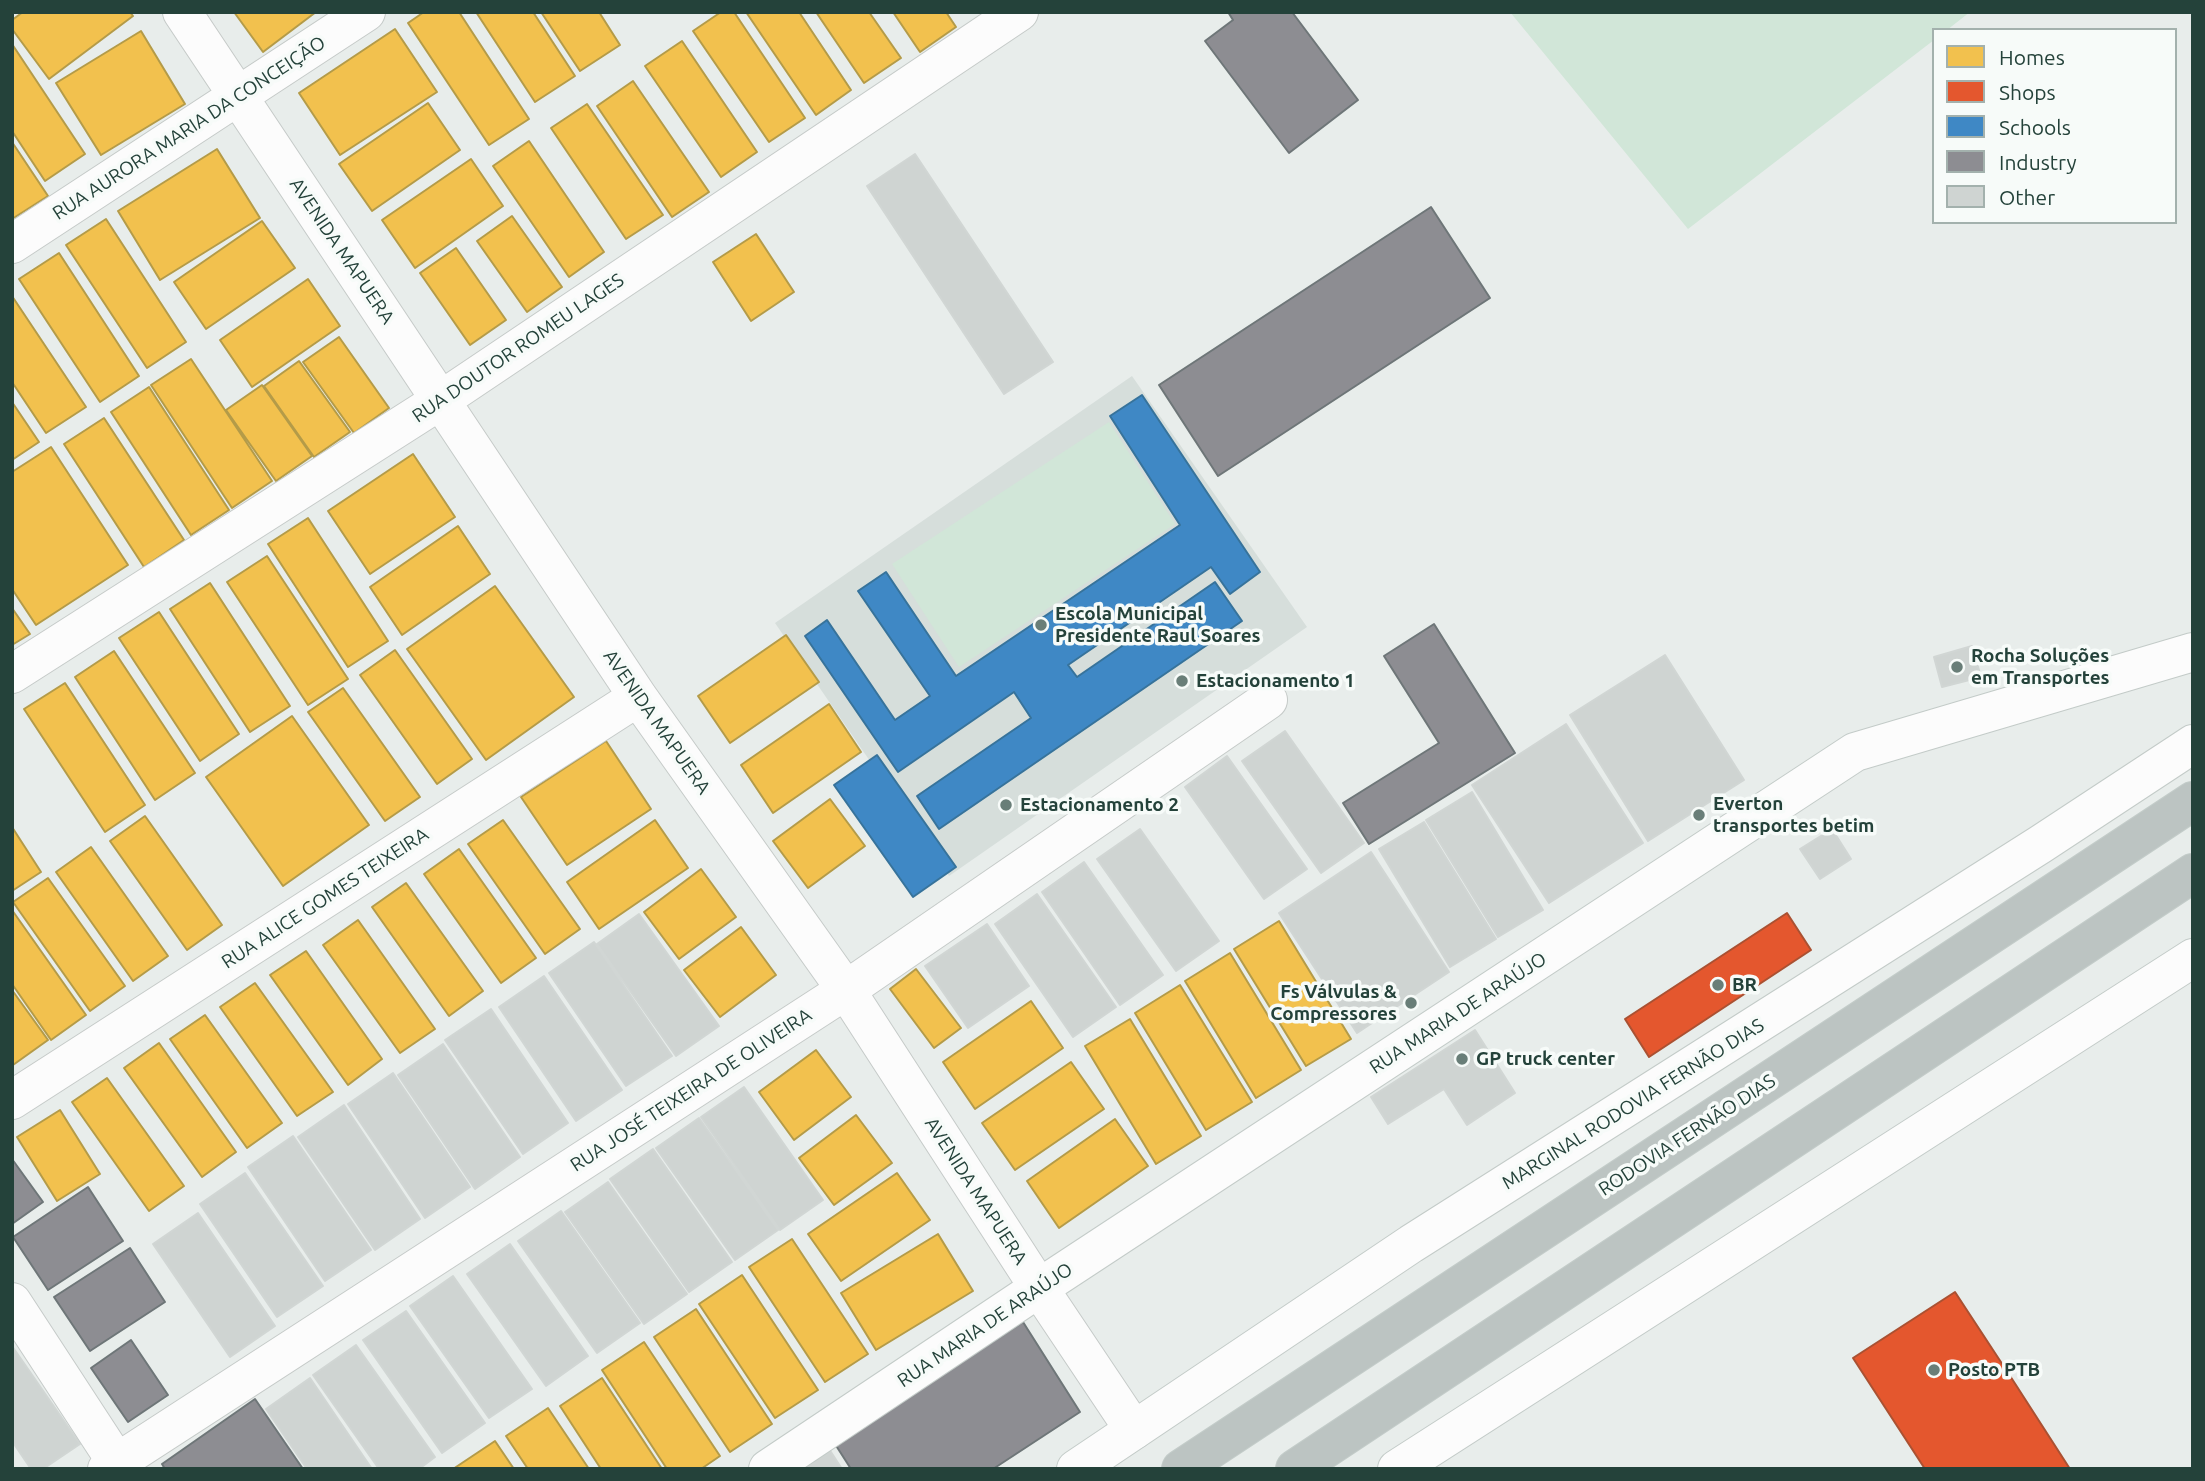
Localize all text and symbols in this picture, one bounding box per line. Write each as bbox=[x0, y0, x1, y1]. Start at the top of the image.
legend bbox=[1932, 28, 2177, 224]
street label: RUA AURORA MARIA DA CONCEIÇÃO bbox=[48, 31, 330, 225]
text: Homes bbox=[1999, 45, 2065, 69]
text: Shops bbox=[1999, 80, 2056, 104]
text: Schools bbox=[1999, 115, 2071, 139]
text: Industry bbox=[1999, 150, 2077, 174]
street label: AVENIDA MAPUERA bbox=[285, 174, 399, 328]
text: Other bbox=[1999, 185, 2055, 209]
street label: RUA DOUTOR ROMEU LAGES bbox=[408, 269, 628, 427]
place label: Escola Municipal Presidente Raul Soares bbox=[1055, 603, 1261, 647]
marker: Escola Municipal Presidente Raul Soares bbox=[1033, 617, 1049, 633]
street label: AVENIDA MAPUERA bbox=[599, 645, 715, 799]
place label: Rocha Soluções em Transportes bbox=[1971, 645, 2110, 689]
marker: Rocha Soluções em Transportes bbox=[1949, 659, 1965, 675]
place label: Estacionamento 1 bbox=[1196, 670, 1355, 692]
marker: Estacionamento 1 bbox=[1174, 673, 1190, 689]
place label: Everton transportes betim bbox=[1713, 793, 1874, 837]
place label: Estacionamento 2 bbox=[1020, 794, 1179, 816]
marker: Estacionamento 2 bbox=[998, 797, 1014, 813]
marker: Everton transportes betim bbox=[1691, 807, 1707, 823]
street label: RUA ALICE GOMES TEIXEIRA bbox=[217, 823, 433, 973]
street label: RUA MARIA DE ARAÚJO bbox=[1365, 947, 1551, 1079]
place label: BR bbox=[1732, 974, 1757, 996]
marker: BR bbox=[1710, 977, 1726, 993]
place label: Fs Válvulas & Compressores bbox=[1270, 981, 1397, 1025]
marker: Fs Válvulas & Compressores bbox=[1403, 995, 1419, 1011]
street label: RUA JOSÉ TEIXEIRA DE OLIVEIRA bbox=[566, 1003, 816, 1177]
street label: MARGINAL RODOVIA FERNÃO DIAS bbox=[1498, 1014, 1768, 1194]
place label: GP truck center bbox=[1476, 1048, 1615, 1070]
marker: GP truck center bbox=[1454, 1051, 1470, 1067]
street label: RODOVIA FERNÃO DIAS bbox=[1594, 1069, 1780, 1201]
street label: AVENIDA MAPUERA bbox=[920, 1113, 1032, 1269]
street label: RUA MARIA DE ARAÚJO bbox=[893, 1258, 1077, 1392]
place label: Posto PTB bbox=[1948, 1359, 2040, 1381]
marker: Posto PTB bbox=[1926, 1362, 1942, 1378]

